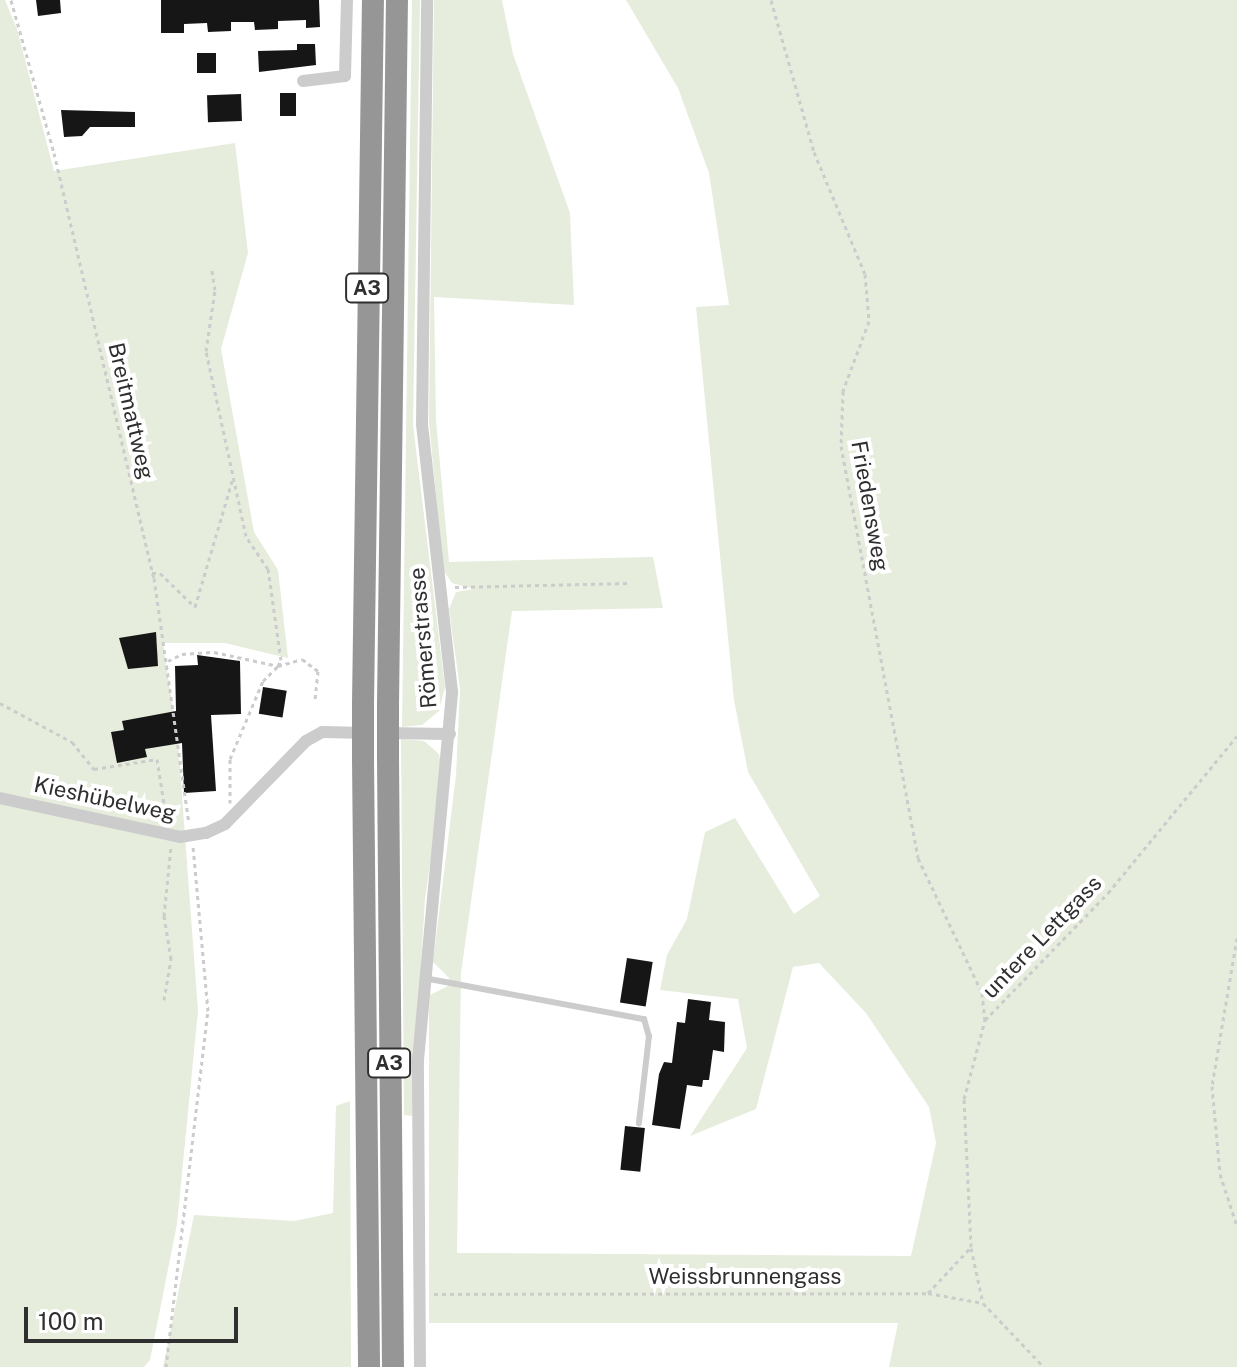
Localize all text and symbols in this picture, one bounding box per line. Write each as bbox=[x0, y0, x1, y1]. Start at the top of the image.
road number: A3 bbox=[345, 272, 389, 304]
street label: Breitmattweg bbox=[102, 340, 160, 482]
street label: Friedensweg bbox=[846, 439, 894, 573]
street label: Römerstrasse bbox=[404, 566, 442, 710]
street label: Kieshübelweg bbox=[32, 771, 178, 827]
street label: untere Lettgass bbox=[977, 870, 1107, 1004]
road number: A3 bbox=[367, 1047, 411, 1079]
street label: Weissbrunnengass bbox=[649, 1264, 841, 1290]
scale bar bbox=[28, 1291, 242, 1341]
text: 100 m bbox=[38, 1307, 104, 1335]

